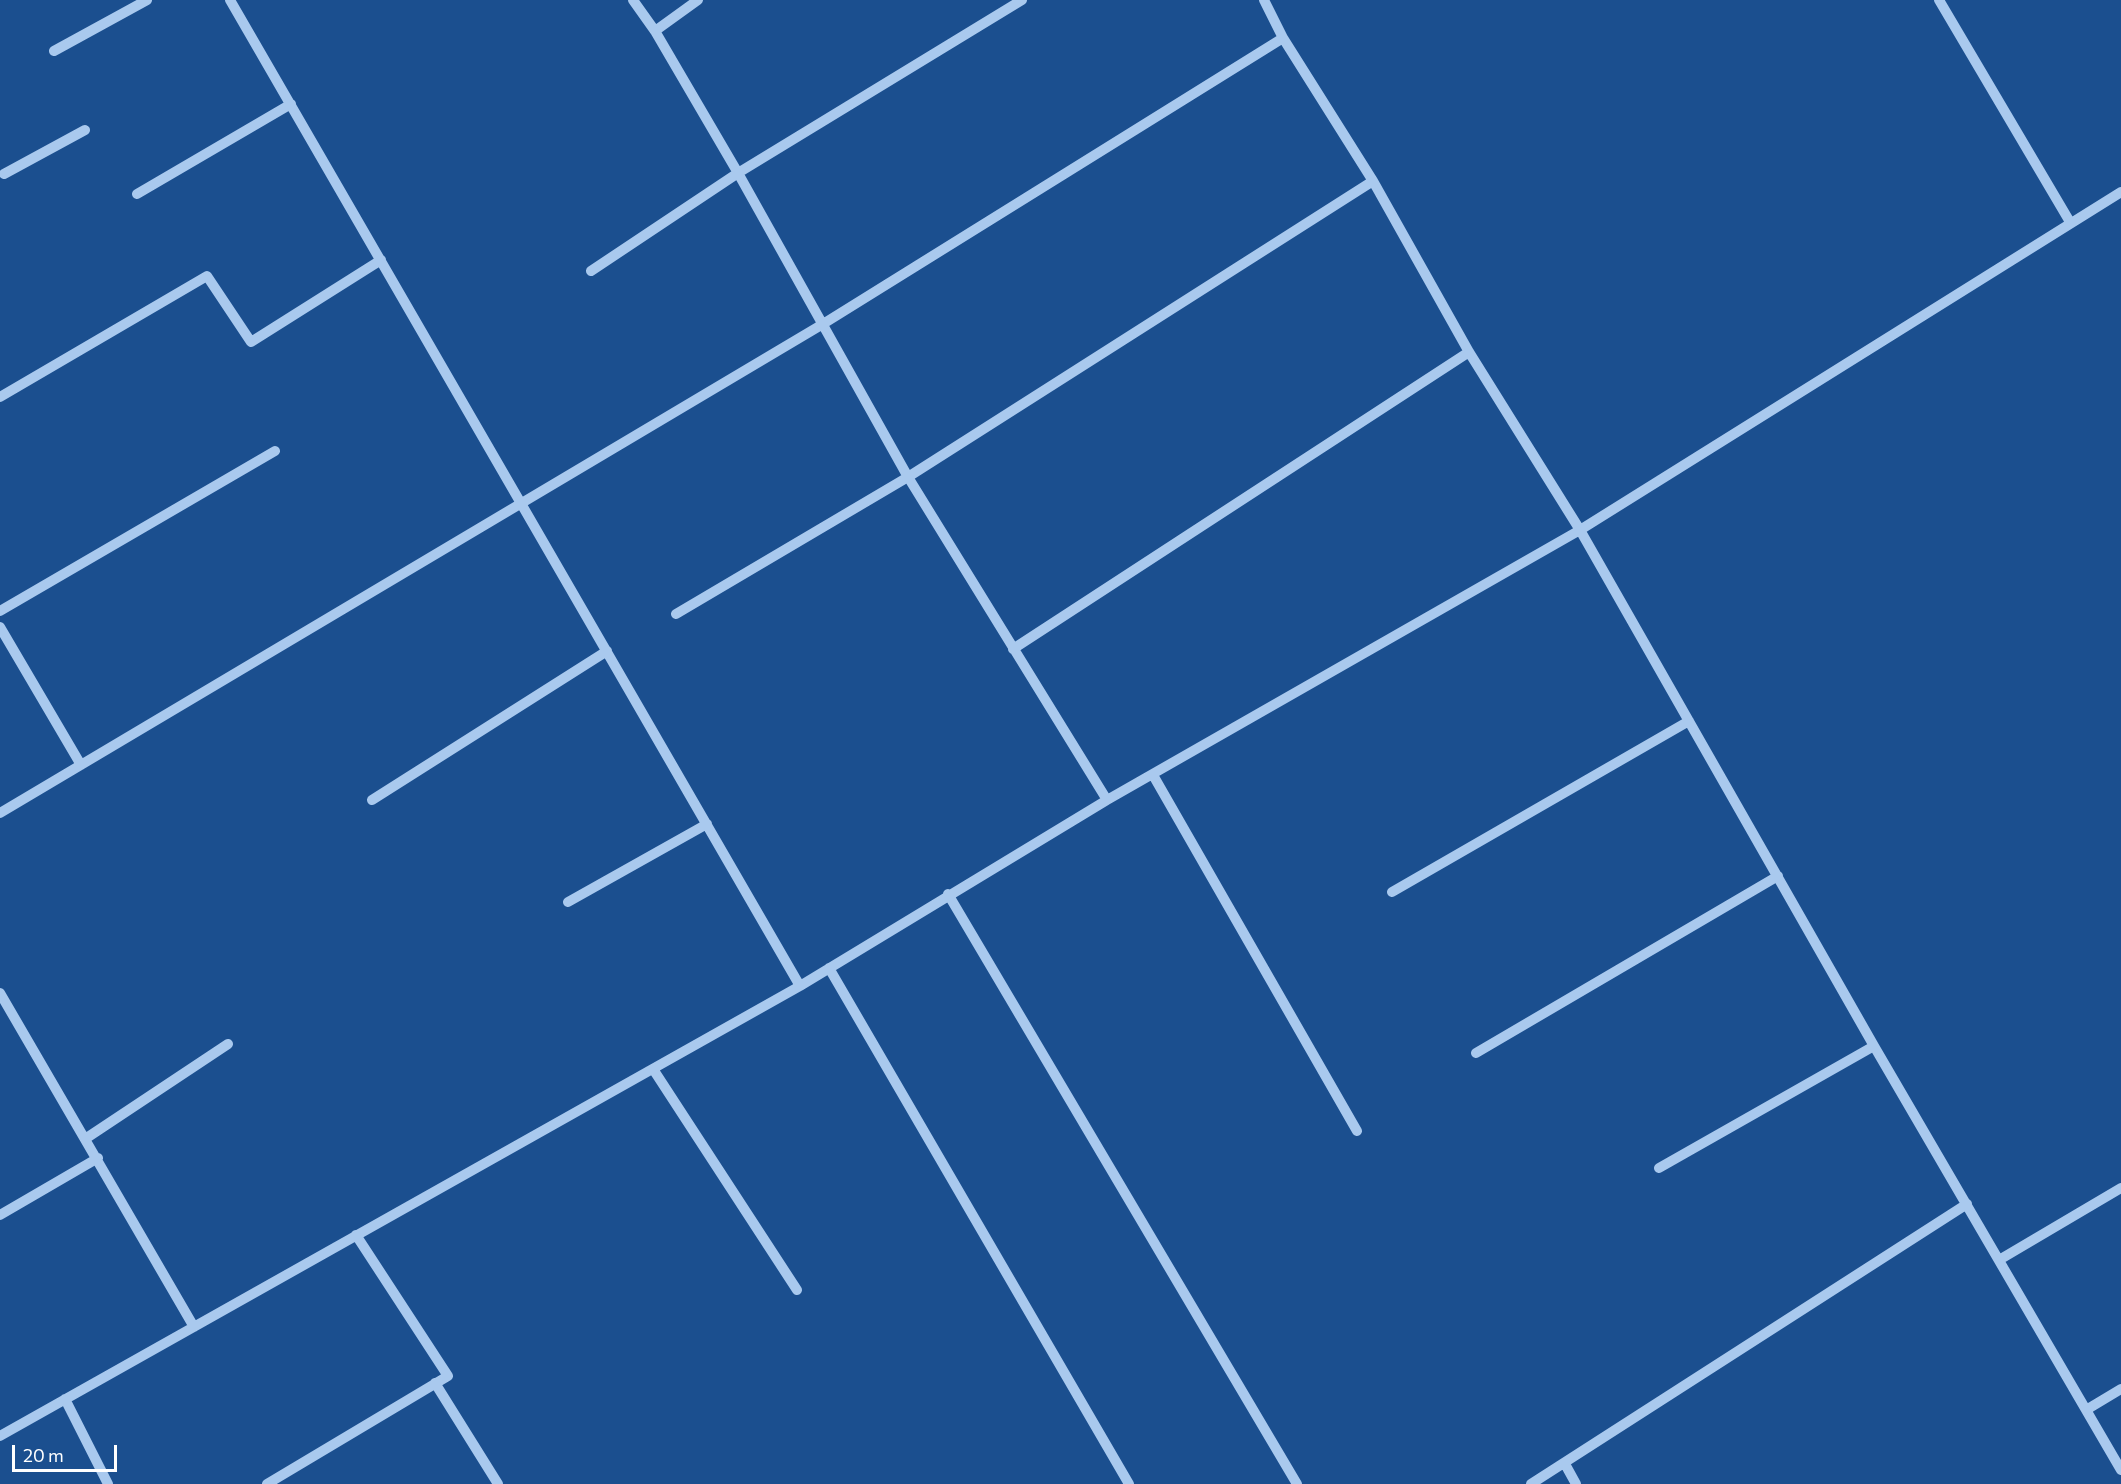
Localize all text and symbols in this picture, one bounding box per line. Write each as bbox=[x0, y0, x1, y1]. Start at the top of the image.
scale bar bbox=[15, 1433, 120, 1471]
text: 20 m bbox=[23, 1444, 64, 1466]

